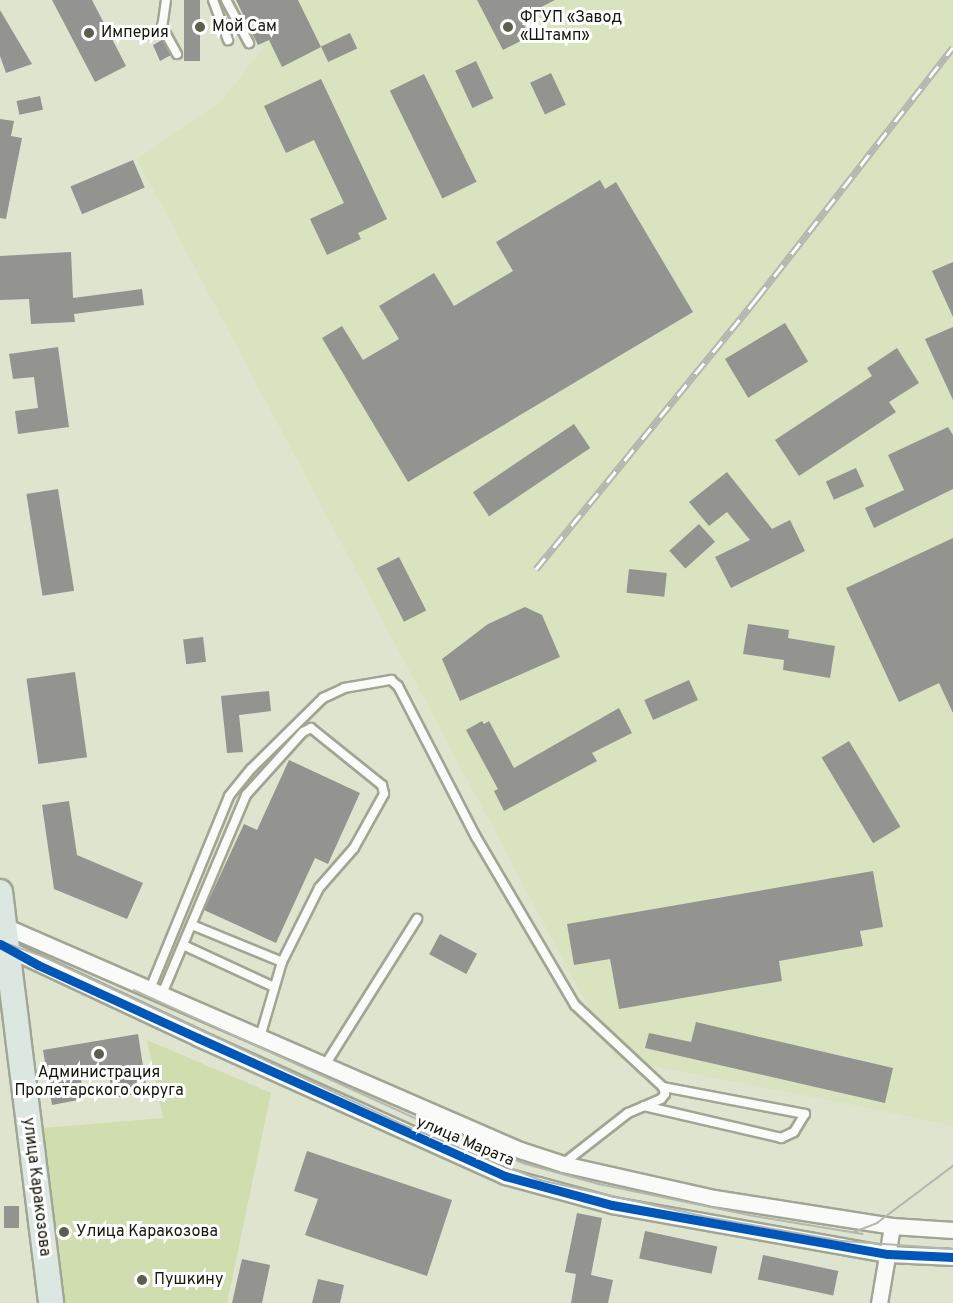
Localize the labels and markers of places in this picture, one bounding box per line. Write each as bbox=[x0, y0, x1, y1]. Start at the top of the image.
place label: ФГУП «Завод «Штамп» bbox=[520, 8, 622, 46]
place label: Мой Сам bbox=[212, 17, 277, 37]
marker: Мой Сам bbox=[193, 20, 207, 34]
marker: ФГУП «Завод «Штамп» bbox=[501, 20, 515, 34]
place label: Империя bbox=[101, 23, 169, 43]
marker: Империя bbox=[82, 26, 96, 40]
marker: Администрация Пролетарского округа bbox=[92, 1047, 106, 1061]
place label: Администрация Пролетарского округа bbox=[14, 1063, 184, 1101]
place label: Улица Каракозова bbox=[76, 1222, 218, 1242]
marker: Улица Каракозова bbox=[57, 1225, 71, 1239]
place label: Пушкину bbox=[154, 1270, 223, 1290]
marker: Пушкину bbox=[135, 1273, 149, 1287]

